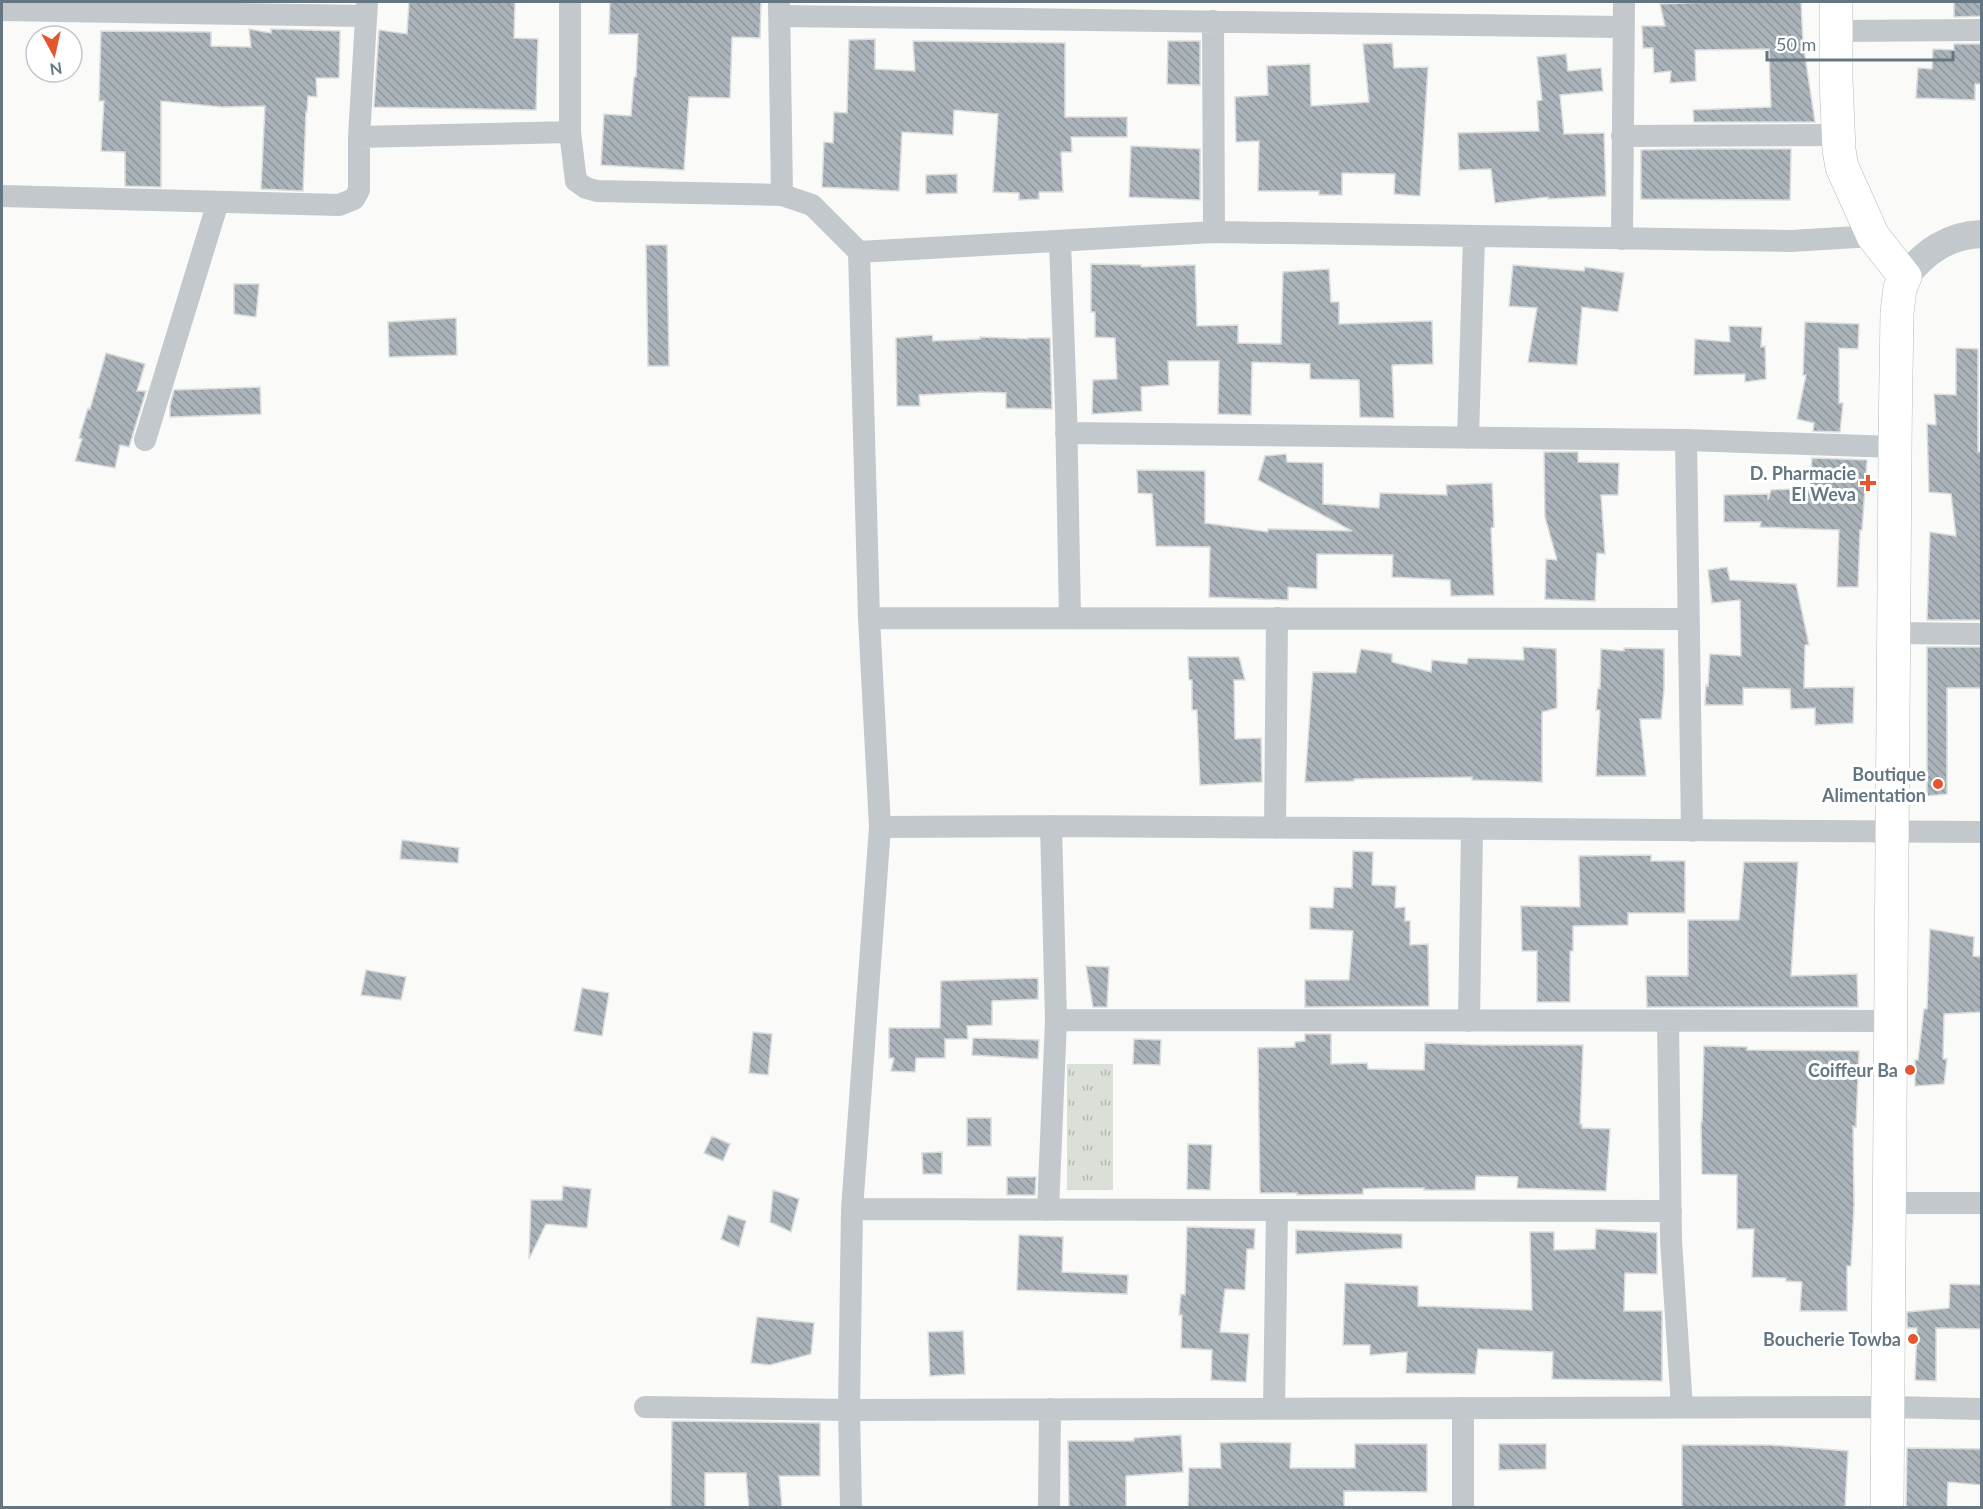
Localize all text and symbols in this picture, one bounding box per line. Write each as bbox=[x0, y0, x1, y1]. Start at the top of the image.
north arrow bbox=[24, 24, 84, 84]
scale bar bbox=[1767, 24, 1953, 62]
text: 50 m bbox=[1776, 33, 1816, 55]
text: N bbox=[49, 59, 64, 80]
place label: D. Pharmacie El Weva bbox=[1750, 462, 1856, 505]
marker: D. Pharmacie El Weva bbox=[1861, 476, 1875, 490]
place label: Boutique Alimentation bbox=[1821, 763, 1926, 806]
marker: Boutique Alimentation bbox=[1931, 777, 1945, 791]
place label: Coiffeur Ba bbox=[1808, 1059, 1898, 1081]
marker: Coiffeur Ba bbox=[1903, 1063, 1917, 1077]
place label: Boucherie Towba bbox=[1763, 1328, 1901, 1350]
marker: Boucherie Towba bbox=[1906, 1332, 1920, 1346]

